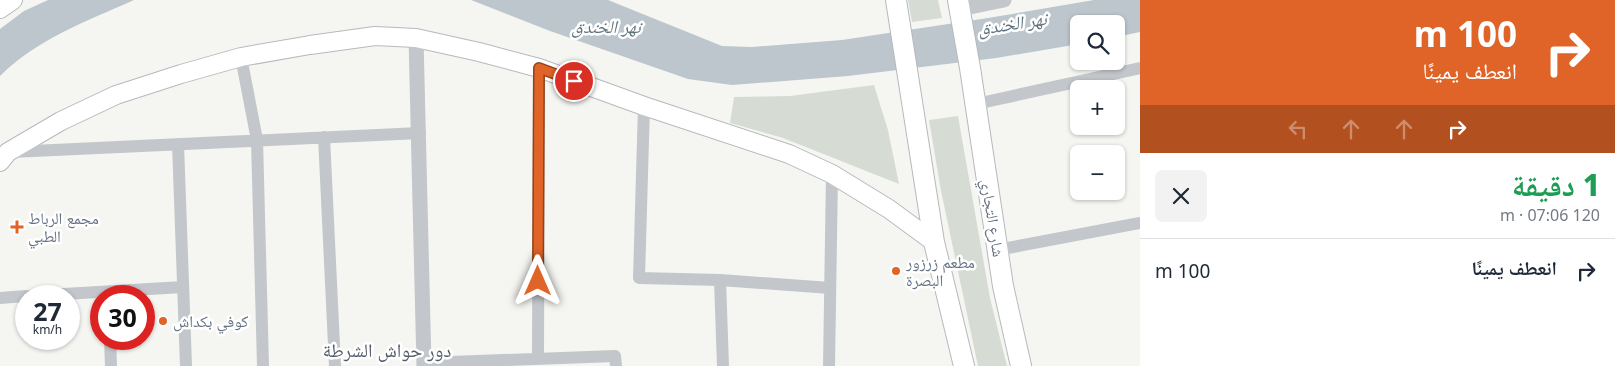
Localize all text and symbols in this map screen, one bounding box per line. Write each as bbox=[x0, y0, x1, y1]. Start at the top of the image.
water label: نهر الخندق bbox=[976, 5, 1051, 40]
text: 100 m bbox=[1414, 10, 1517, 57]
water label: نهر الخندق bbox=[571, 14, 644, 38]
map controls bbox=[1070, 15, 1125, 200]
button: search bbox=[1070, 15, 1125, 70]
icon: right bbox=[1535, 20, 1600, 85]
text: انعطف يمينًا bbox=[1423, 55, 1517, 85]
pin bbox=[553, 60, 595, 102]
icon: arrive bbox=[560, 67, 588, 95]
button: + bbox=[1070, 80, 1125, 135]
icon: left bbox=[1284, 115, 1312, 143]
icon: ahead bbox=[1337, 115, 1365, 143]
icon: ahead bbox=[1390, 115, 1418, 143]
icon: right bbox=[1443, 115, 1471, 143]
button: − bbox=[1070, 145, 1125, 200]
text: 1 دقيقة bbox=[1512, 164, 1600, 205]
button: close bbox=[1155, 170, 1207, 222]
street label: شارع التجاري bbox=[974, 178, 1010, 259]
text: 120 m · 07:06 bbox=[1500, 204, 1600, 226]
place label: مجمع الرباط الطبي bbox=[28, 207, 99, 249]
marker: مجمع الرباط الطبي bbox=[10, 220, 24, 234]
place label: مطعم زرزور البصرة bbox=[905, 251, 975, 291]
position arrow bbox=[511, 254, 563, 306]
text: انعطف يمينًا bbox=[1471, 255, 1557, 281]
icon: right bbox=[1572, 257, 1600, 285]
text: 100 m bbox=[1155, 258, 1210, 284]
marker: مطعم زرزور البصرة bbox=[890, 265, 902, 277]
speed limit sign: 30 bbox=[90, 285, 155, 350]
text: 27 bbox=[33, 294, 62, 328]
place label: كوفي بكداش bbox=[173, 310, 249, 334]
marker: كوفي بكداش bbox=[157, 315, 169, 327]
text: km/h bbox=[33, 321, 62, 338]
district label: دور حواش الشرطة bbox=[323, 337, 451, 363]

